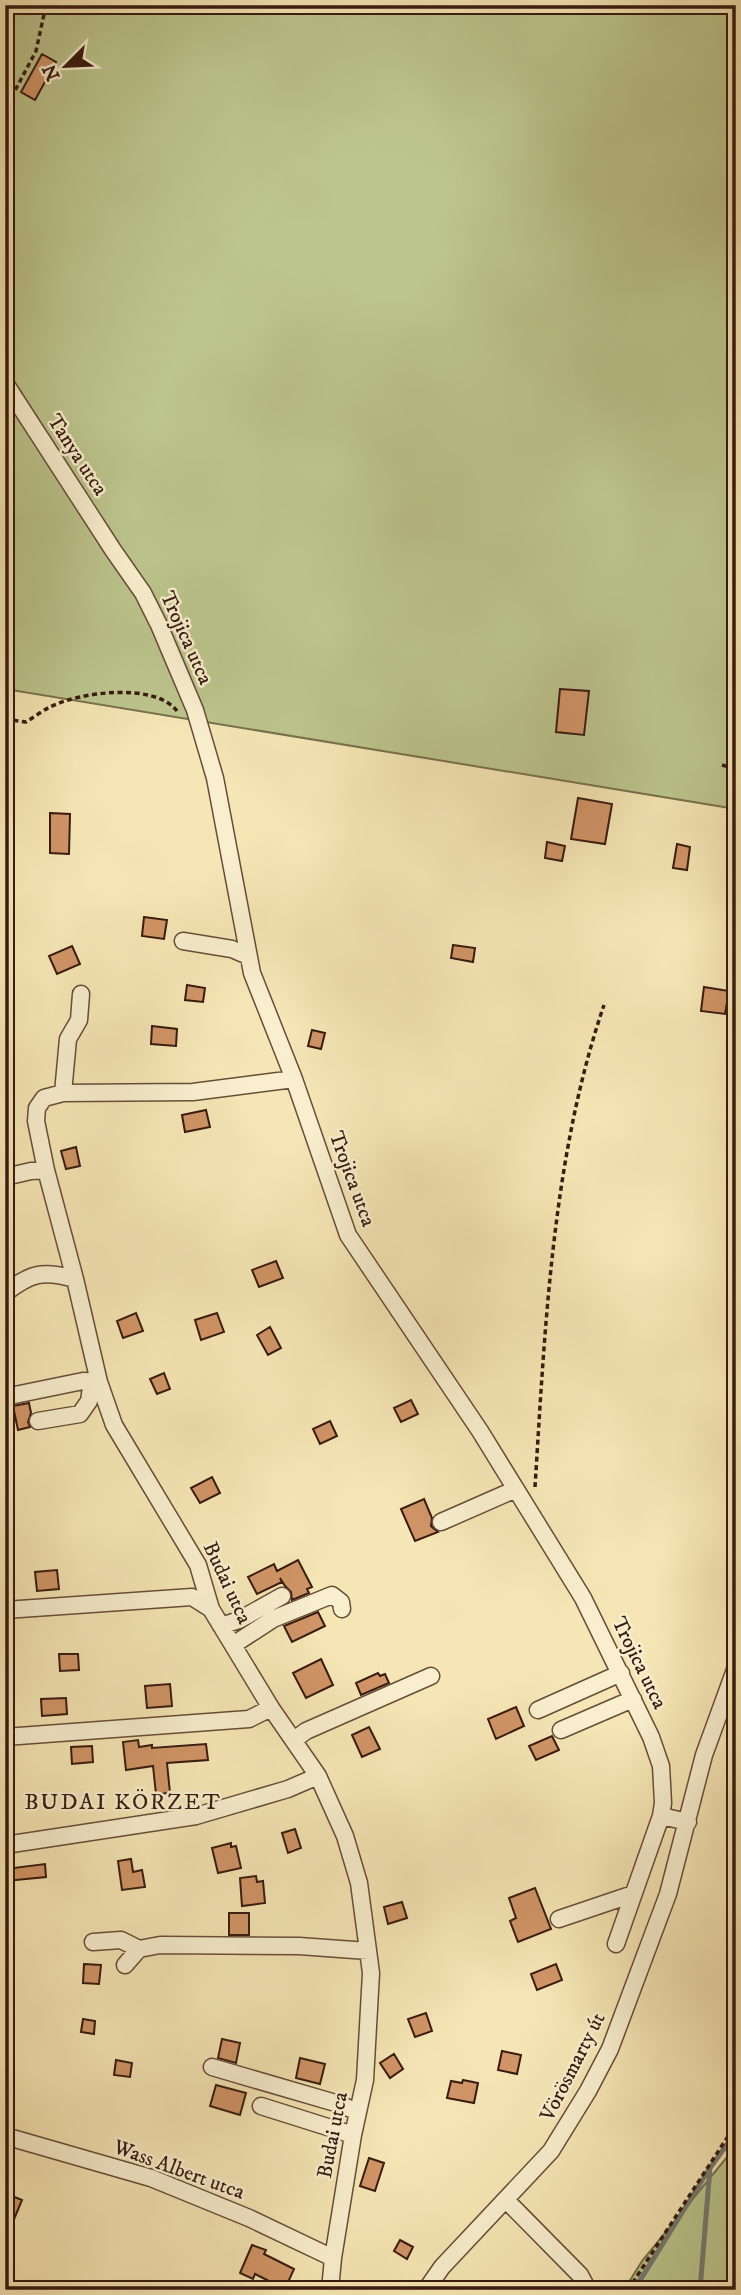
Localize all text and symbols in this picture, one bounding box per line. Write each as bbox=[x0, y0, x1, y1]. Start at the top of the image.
north arrow bbox=[32, 32, 102, 102]
text: N bbox=[38, 60, 66, 84]
street label: Tanya utca bbox=[41, 409, 113, 501]
street label: Trojica utca bbox=[154, 587, 218, 689]
street label: Trojica utca bbox=[323, 1128, 381, 1230]
street label: Budai utca bbox=[197, 1538, 257, 1628]
street label: Trojica utca bbox=[606, 1613, 673, 1713]
district label: BUDAI KÖRZET bbox=[24, 1788, 222, 1817]
street label: Vörösmarty út bbox=[534, 2008, 612, 2127]
street label: Budai utca bbox=[312, 2089, 354, 2180]
street label: Wass Albert utca bbox=[109, 2134, 248, 2206]

